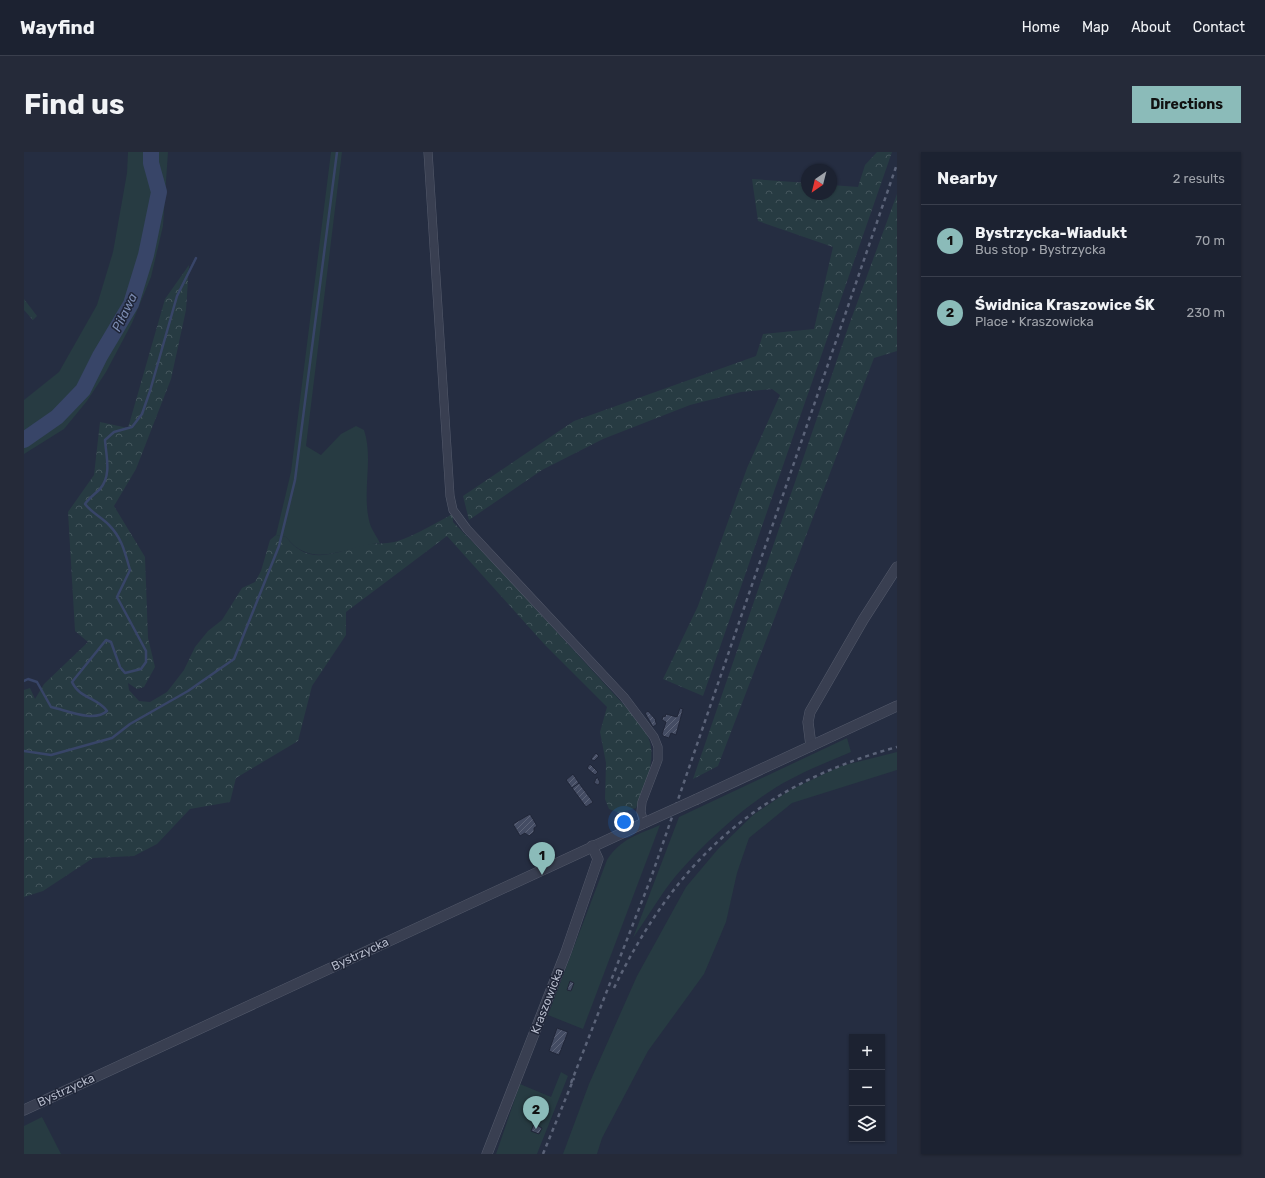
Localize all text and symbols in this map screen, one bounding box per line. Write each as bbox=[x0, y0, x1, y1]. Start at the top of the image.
text: Wayfind bbox=[20, 16, 95, 39]
text: Home bbox=[1022, 19, 1060, 36]
text: Map bbox=[1082, 19, 1109, 36]
text: About bbox=[1131, 19, 1171, 36]
text: Contact bbox=[1193, 19, 1245, 36]
button: Directions bbox=[1132, 86, 1241, 123]
text: Find us bbox=[24, 88, 124, 121]
north arrow bbox=[801, 164, 837, 200]
text: Nearby bbox=[937, 168, 998, 188]
text: 2 results bbox=[1173, 171, 1225, 186]
text: Bystrzycka-Wiadukt bbox=[975, 224, 1127, 242]
text: 1 bbox=[947, 233, 953, 248]
text: 70 m bbox=[1195, 233, 1225, 248]
text: Bus stop · Bystrzycka bbox=[975, 242, 1106, 257]
water label: Piława bbox=[109, 290, 140, 334]
text: Świdnica Kraszowice ŚK bbox=[975, 296, 1155, 314]
text: 2 bbox=[946, 305, 954, 320]
text: 230 m bbox=[1187, 305, 1225, 320]
text: Place · Kraszowicka bbox=[975, 314, 1094, 329]
your location bbox=[614, 812, 634, 832]
pin: 1 bbox=[529, 842, 555, 875]
street label: Bystrzycka bbox=[329, 935, 391, 973]
street label: Kraszowicka bbox=[528, 966, 566, 1036]
map controls bbox=[849, 1034, 885, 1142]
button: + bbox=[849, 1034, 885, 1070]
button: − bbox=[849, 1070, 885, 1106]
street label: Bystrzycka bbox=[35, 1071, 97, 1109]
pin: 2 bbox=[523, 1096, 549, 1129]
button: layers bbox=[849, 1106, 885, 1142]

